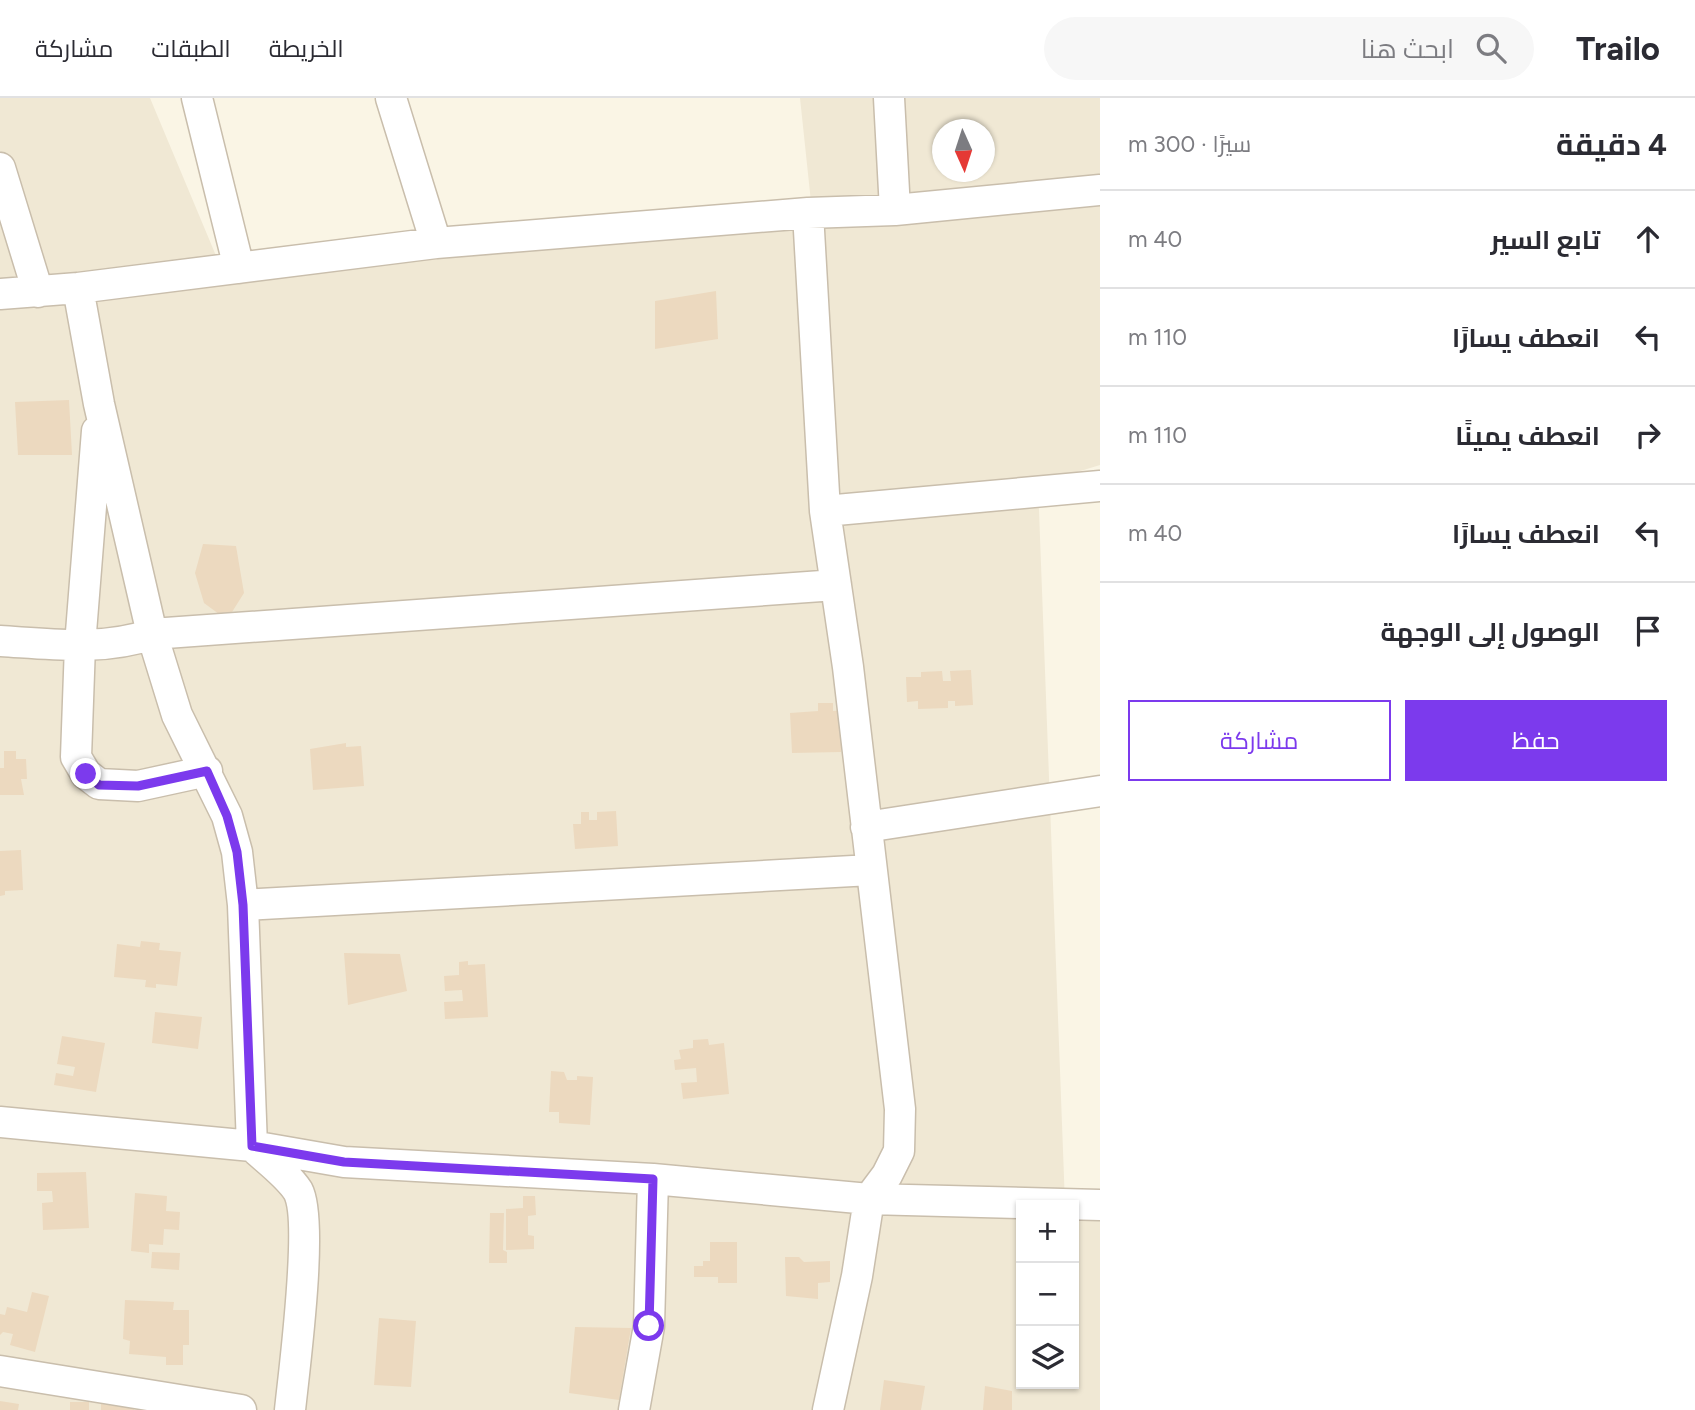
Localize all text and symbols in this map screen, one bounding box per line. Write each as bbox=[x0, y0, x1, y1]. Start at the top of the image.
search box bbox=[1044, 17, 1534, 80]
icon: search bbox=[1472, 29, 1510, 67]
text: Trailo bbox=[1576, 29, 1660, 68]
text: ابحث هنا bbox=[1361, 33, 1454, 65]
text: مشاركة bbox=[35, 34, 113, 63]
text: الطبقات bbox=[151, 34, 231, 63]
text: الخريطة bbox=[269, 34, 344, 63]
north arrow bbox=[932, 119, 995, 182]
text: 4 دقيقة bbox=[1556, 126, 1667, 163]
text: سيرًا · 300 m bbox=[1128, 130, 1251, 158]
icon: ahead bbox=[1629, 220, 1667, 258]
text: تابع السير bbox=[1490, 224, 1600, 256]
text: 40 m bbox=[1128, 225, 1182, 253]
icon: left bbox=[1629, 318, 1667, 356]
text: انعطف يسارًا bbox=[1452, 322, 1600, 354]
text: 110 m bbox=[1128, 323, 1187, 351]
icon: right bbox=[1629, 416, 1667, 454]
text: انعطف يمينًا bbox=[1455, 420, 1600, 452]
text: 110 m bbox=[1128, 421, 1187, 449]
icon: left bbox=[1629, 514, 1667, 552]
text: انعطف يسارًا bbox=[1452, 518, 1600, 550]
text: 40 m bbox=[1128, 519, 1182, 547]
icon: arrive bbox=[1629, 612, 1667, 650]
text: الوصول إلى الوجهة bbox=[1380, 616, 1600, 648]
button: مشاركة bbox=[1128, 700, 1391, 781]
button: حفظ bbox=[1405, 700, 1667, 781]
route end bbox=[70, 758, 101, 789]
map controls bbox=[1016, 1200, 1079, 1389]
button: + bbox=[1016, 1200, 1079, 1263]
button: − bbox=[1016, 1263, 1079, 1326]
route start bbox=[633, 1310, 664, 1341]
button: layers bbox=[1016, 1326, 1079, 1389]

